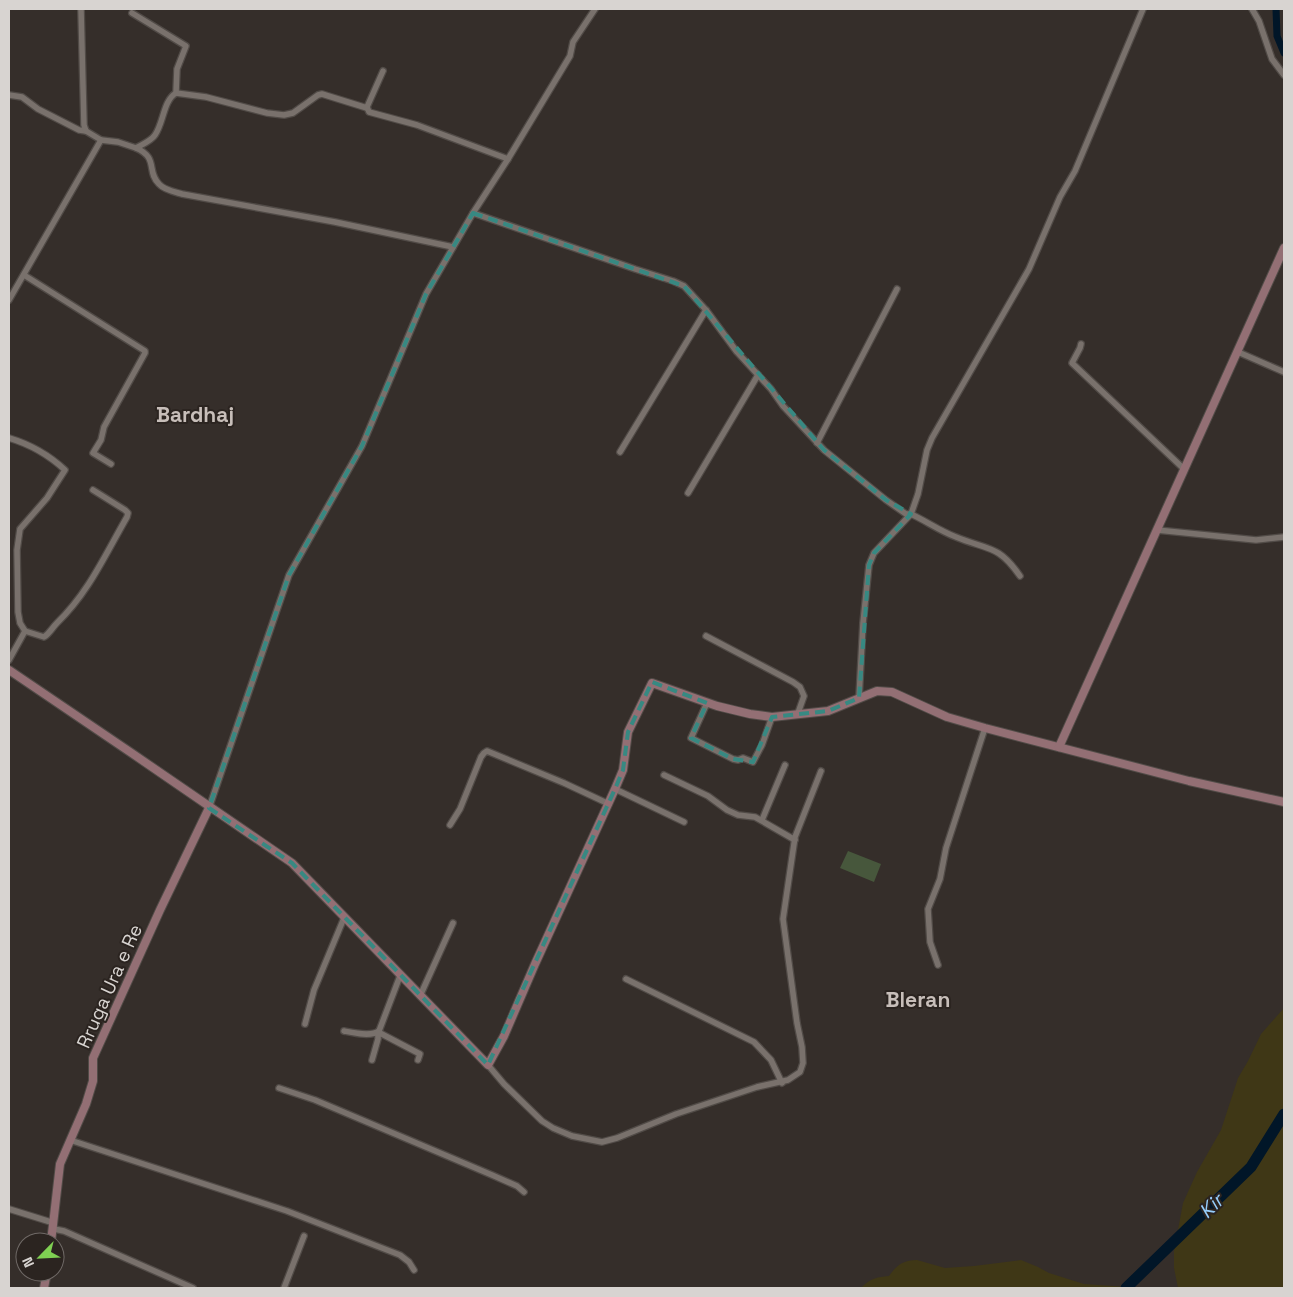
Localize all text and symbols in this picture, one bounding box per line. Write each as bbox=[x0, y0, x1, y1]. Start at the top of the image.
district label: Bardhaj bbox=[156, 401, 234, 428]
street label: Rruga Ura e Re bbox=[71, 920, 148, 1052]
district label: Bleran bbox=[886, 986, 950, 1013]
water label: Kir bbox=[1193, 1186, 1231, 1224]
north arrow bbox=[15, 1232, 65, 1282]
text: N bbox=[18, 1254, 38, 1270]

